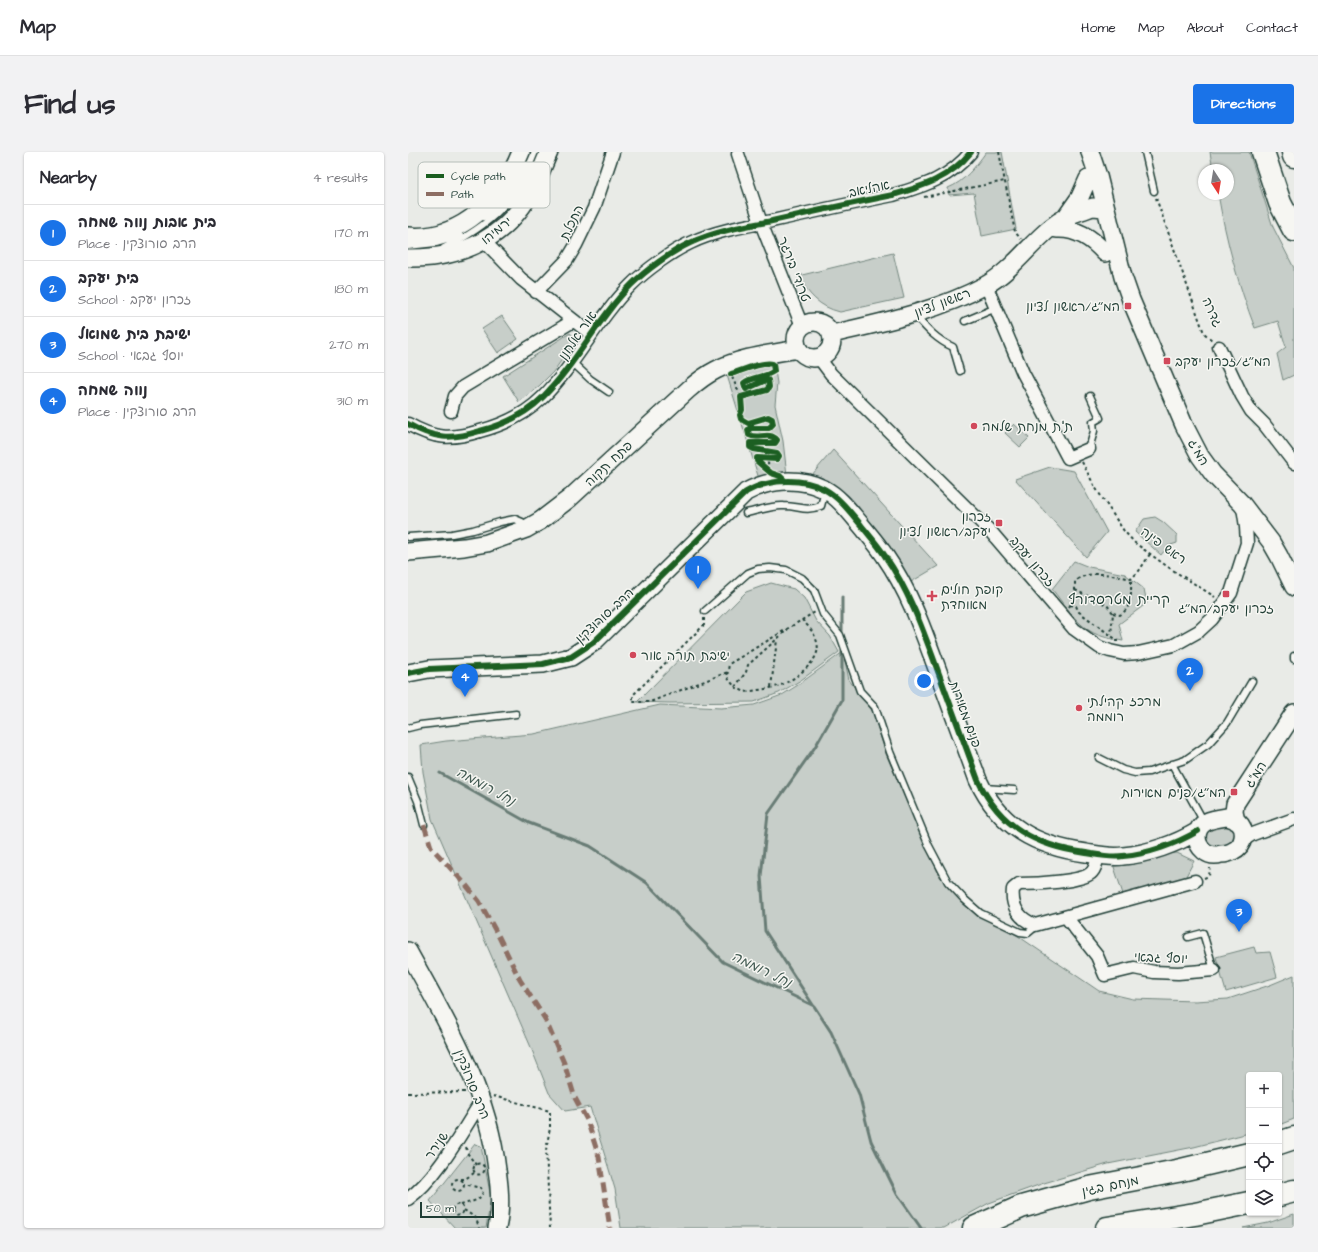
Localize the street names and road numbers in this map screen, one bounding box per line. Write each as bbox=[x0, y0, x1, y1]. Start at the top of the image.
street label: אהליאב bbox=[847, 176, 891, 202]
street label: התכלת bbox=[555, 202, 588, 244]
street label: ירמיהו bbox=[477, 213, 516, 249]
street label: טרודי בירגר bbox=[773, 234, 815, 305]
street label: ראשון לציון bbox=[911, 284, 973, 322]
street label: גדרה bbox=[1198, 295, 1226, 330]
street label: אור אלחנן bbox=[554, 307, 601, 364]
street label: המ"ג bbox=[1183, 436, 1213, 469]
street label: פתח תקוה bbox=[581, 437, 637, 491]
street label: ראש פינה bbox=[1137, 523, 1190, 569]
street label: זכרון יעקב bbox=[1006, 532, 1059, 591]
street label: הרב סורוצקין bbox=[571, 584, 638, 648]
street label: פנים מאירות bbox=[944, 677, 985, 750]
street label: המ"ג bbox=[1241, 758, 1271, 791]
street label: יוסף גבאי bbox=[1134, 948, 1188, 968]
street label: הרב סורוצקין bbox=[450, 1047, 494, 1122]
street label: שנירר bbox=[421, 1128, 453, 1163]
street label: מנחם בגין bbox=[1080, 1171, 1140, 1201]

